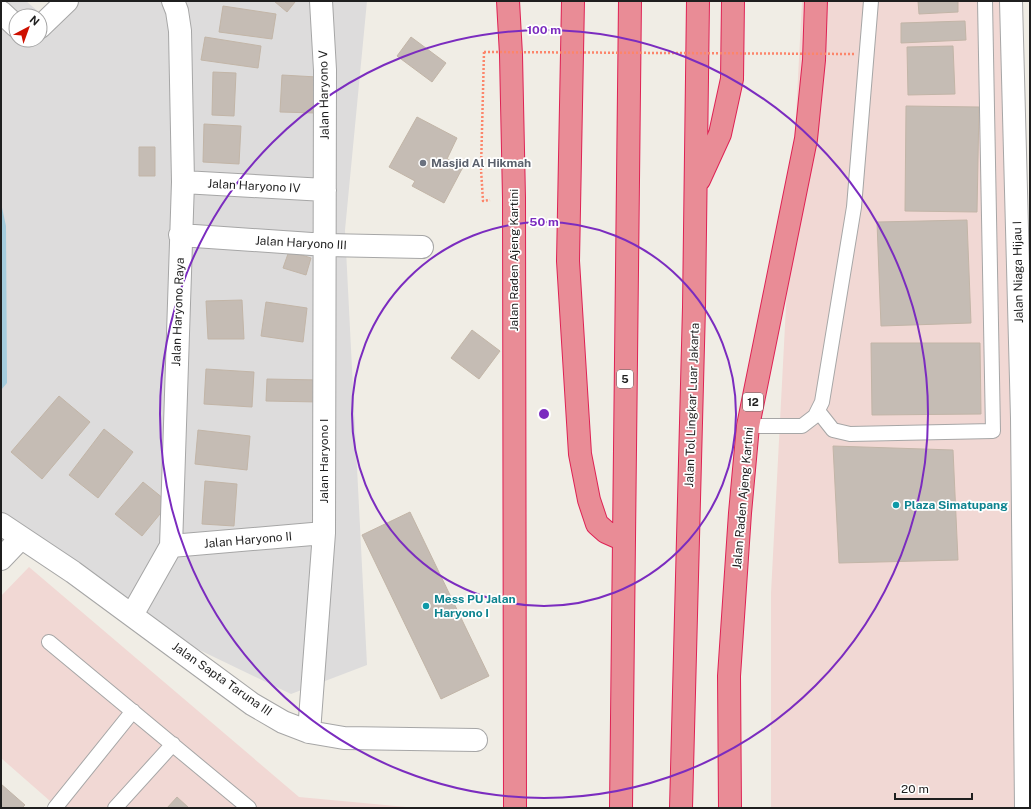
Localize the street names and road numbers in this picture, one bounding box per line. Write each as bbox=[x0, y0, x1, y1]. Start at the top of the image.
street label: Jalan Haryono V bbox=[316, 50, 332, 140]
street label: Jalan Haryono IV bbox=[207, 177, 301, 195]
street label: Jalan Raden Ajeng Kartini bbox=[507, 189, 521, 331]
street label: Jalan Niaga Hijau I bbox=[1010, 221, 1026, 323]
street label: Jalan Haryono III bbox=[255, 234, 347, 252]
street label: Jalan Haryono Raya bbox=[169, 257, 187, 367]
street label: Jalan Tol Lingkar Luar Jakarta bbox=[682, 322, 702, 488]
road number: 5 bbox=[617, 370, 633, 388]
road number: 12 bbox=[743, 393, 763, 411]
street label: Jalan Haryono I bbox=[317, 418, 331, 504]
street label: Jalan Raden Ajeng Kartini bbox=[730, 426, 756, 570]
street label: Jalan Haryono II bbox=[203, 529, 293, 551]
street label: Jalan Sapta Taruna III bbox=[169, 639, 275, 719]

